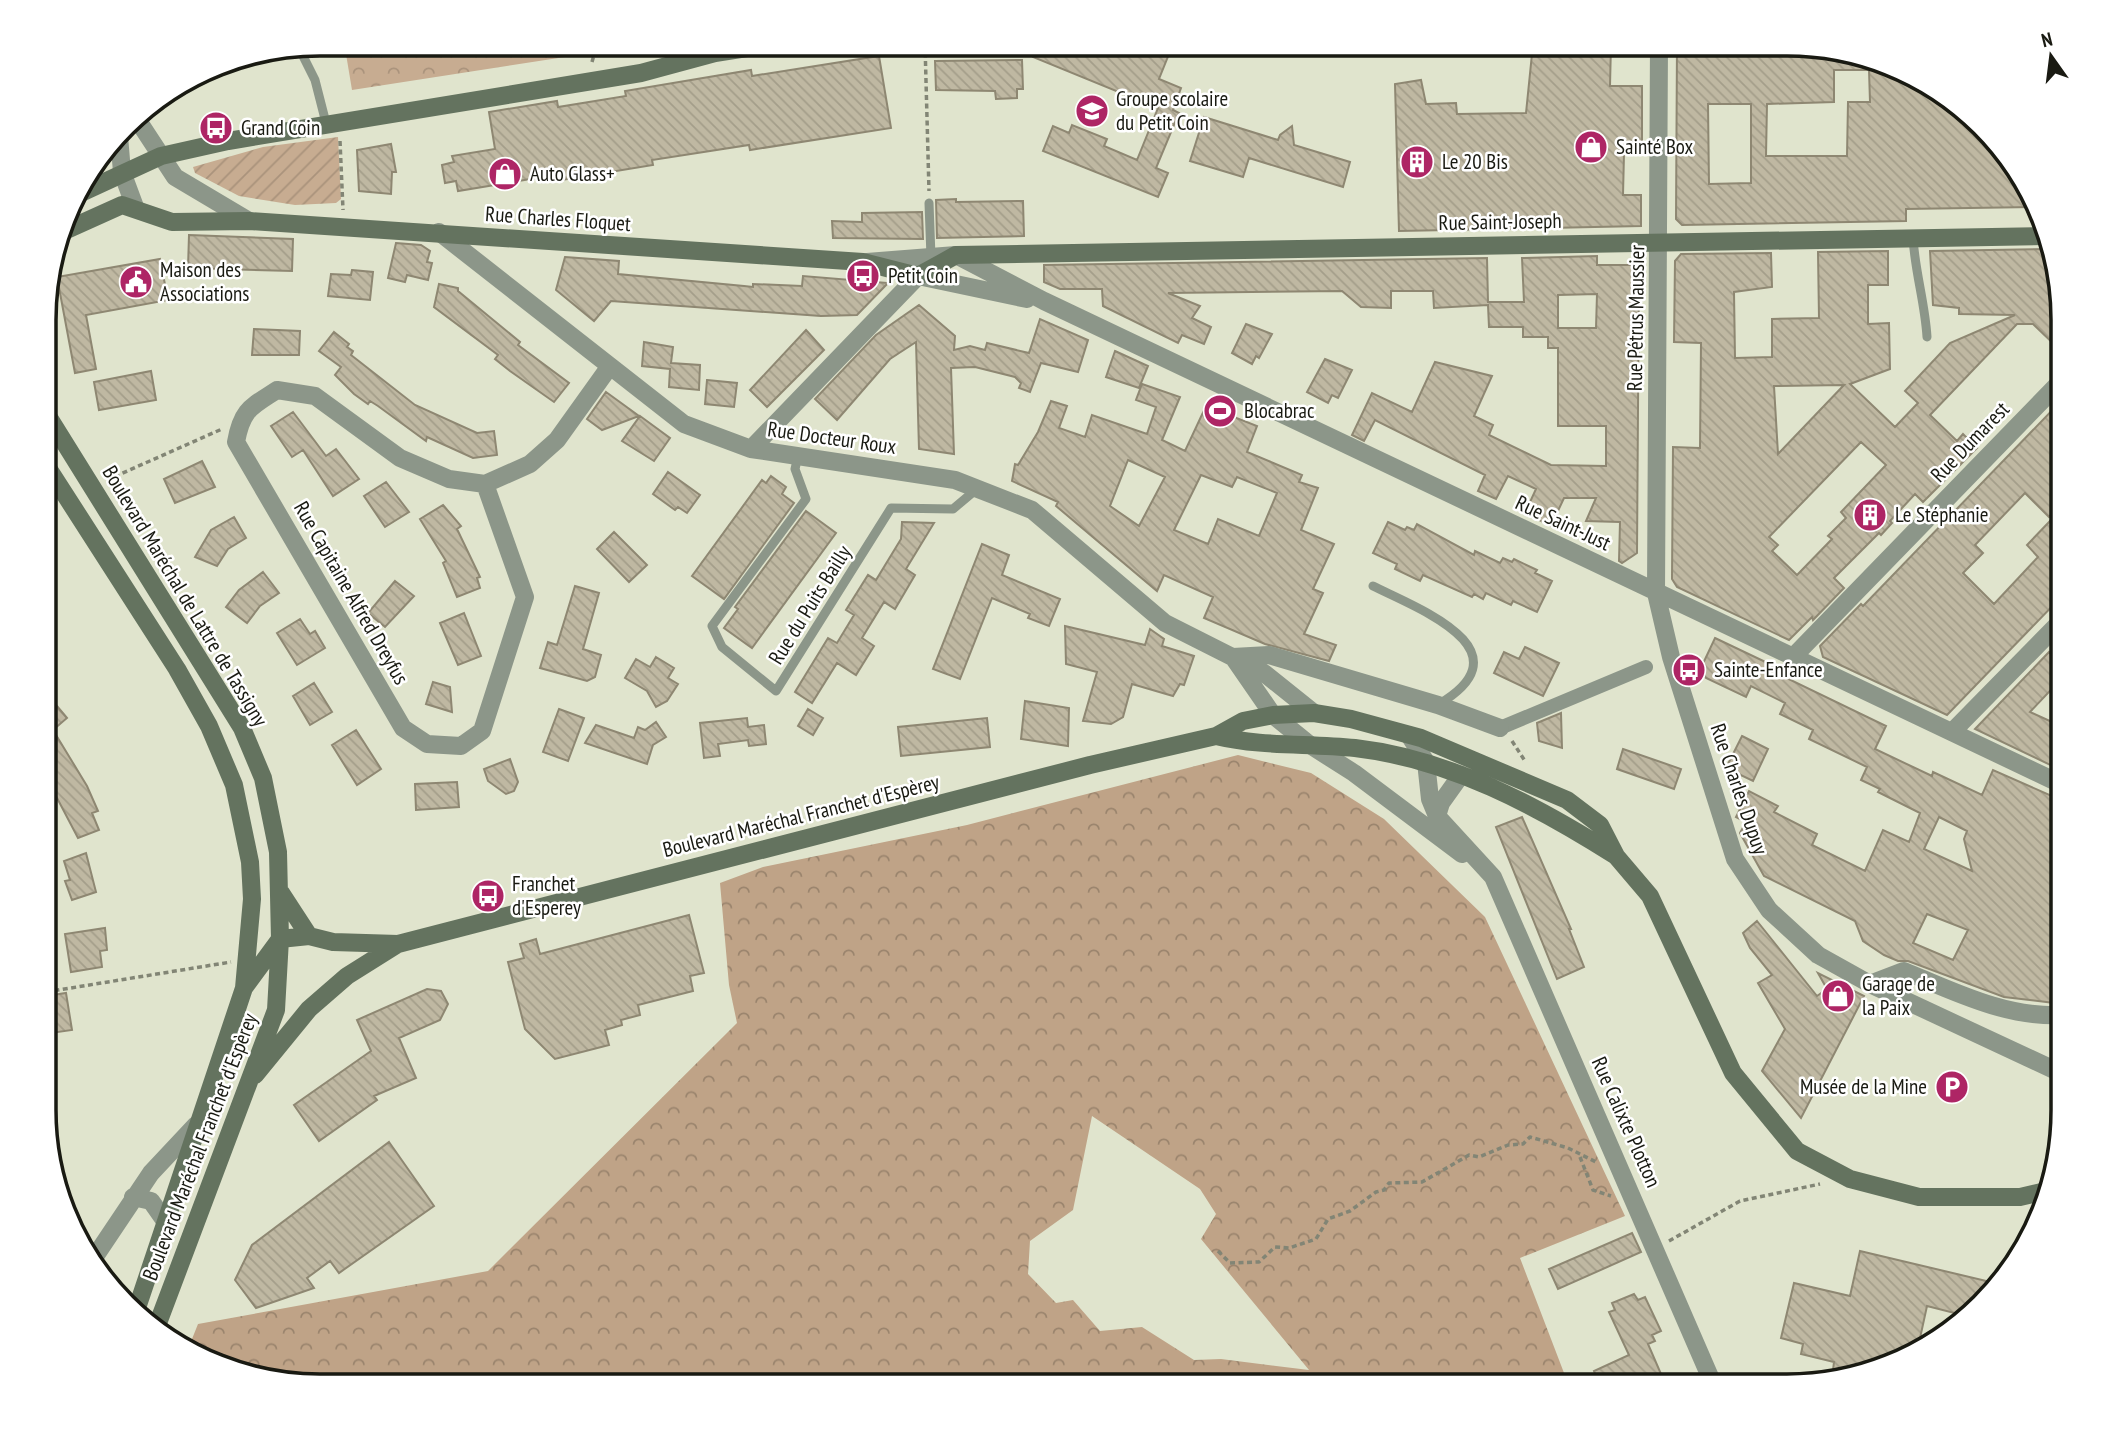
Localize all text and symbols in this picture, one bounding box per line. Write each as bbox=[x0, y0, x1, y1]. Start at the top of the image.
north arrow bbox=[2016, 21, 2086, 91]
text: N bbox=[2039, 27, 2055, 52]
place label: Groupe scolaire du Petit Coin bbox=[1116, 85, 1228, 136]
school or university icon: Groupe scolaire du Petit Coin bbox=[1073, 92, 1111, 130]
bus stop icon: Grand Coin bbox=[197, 109, 235, 147]
place label: Grand Coin bbox=[241, 114, 320, 141]
shop icon: Sainté Box bbox=[1572, 128, 1610, 166]
place label: Sainté Box bbox=[1616, 133, 1693, 160]
building icon: Le 20 Bis bbox=[1398, 143, 1436, 181]
place label: Le 20 Bis bbox=[1442, 148, 1508, 175]
shop icon: Auto Glass+ bbox=[486, 155, 524, 193]
place label: Auto Glass+ bbox=[530, 160, 615, 187]
street label: Rue Charles Floquet bbox=[484, 200, 632, 237]
street label: Rue Saint-Joseph bbox=[1438, 207, 1562, 236]
street label: Rue Pétrus Maussier bbox=[1621, 244, 1650, 391]
place label: Maison des Associations bbox=[160, 256, 249, 307]
bus stop icon: Petit Coin bbox=[844, 257, 882, 295]
place label: Petit Coin bbox=[888, 262, 958, 289]
public building icon: Maison des Associations bbox=[117, 263, 155, 301]
sports icon: Blocabrac bbox=[1201, 392, 1239, 430]
street label: Rue Dumarest bbox=[1925, 395, 2015, 488]
place label: Blocabrac bbox=[1244, 397, 1315, 424]
street label: Rue Docteur Roux bbox=[766, 415, 898, 460]
street label: Boulevard Maréchal de Lattre de Tassigny bbox=[97, 460, 274, 731]
street label: Rue Saint-Just bbox=[1511, 489, 1615, 556]
street label: Rue Capitaine Alfred Dreyfus bbox=[288, 496, 415, 689]
building icon: Le Stéphanie bbox=[1851, 496, 1889, 534]
place label: Le Stéphanie bbox=[1895, 501, 1988, 528]
street label: Rue du Puits Bailly bbox=[762, 540, 857, 669]
bus stop icon: Sainte-Enfance bbox=[1670, 651, 1708, 689]
place label: Sainte-Enfance bbox=[1714, 656, 1823, 683]
street label: Rue Charles Dupuy bbox=[1704, 720, 1775, 858]
street label: Boulevard Maréchal Franchet d'Espèrey bbox=[660, 768, 942, 863]
place label: Franchet d'Esperey bbox=[512, 870, 581, 921]
bus stop icon: Franchet d'Esperey bbox=[469, 877, 507, 915]
place label: Garage de la Paix bbox=[1862, 970, 1935, 1021]
shop icon: Garage de la Paix bbox=[1819, 977, 1857, 1015]
street label: Boulevard Maréchal Franchet d'Espèrey bbox=[136, 1009, 263, 1284]
street label: Rue Calixte Plotton bbox=[1586, 1052, 1667, 1191]
parking icon: Musée de la Mine bbox=[1933, 1068, 1971, 1106]
place label: Musée de la Mine bbox=[1800, 1073, 1927, 1100]

